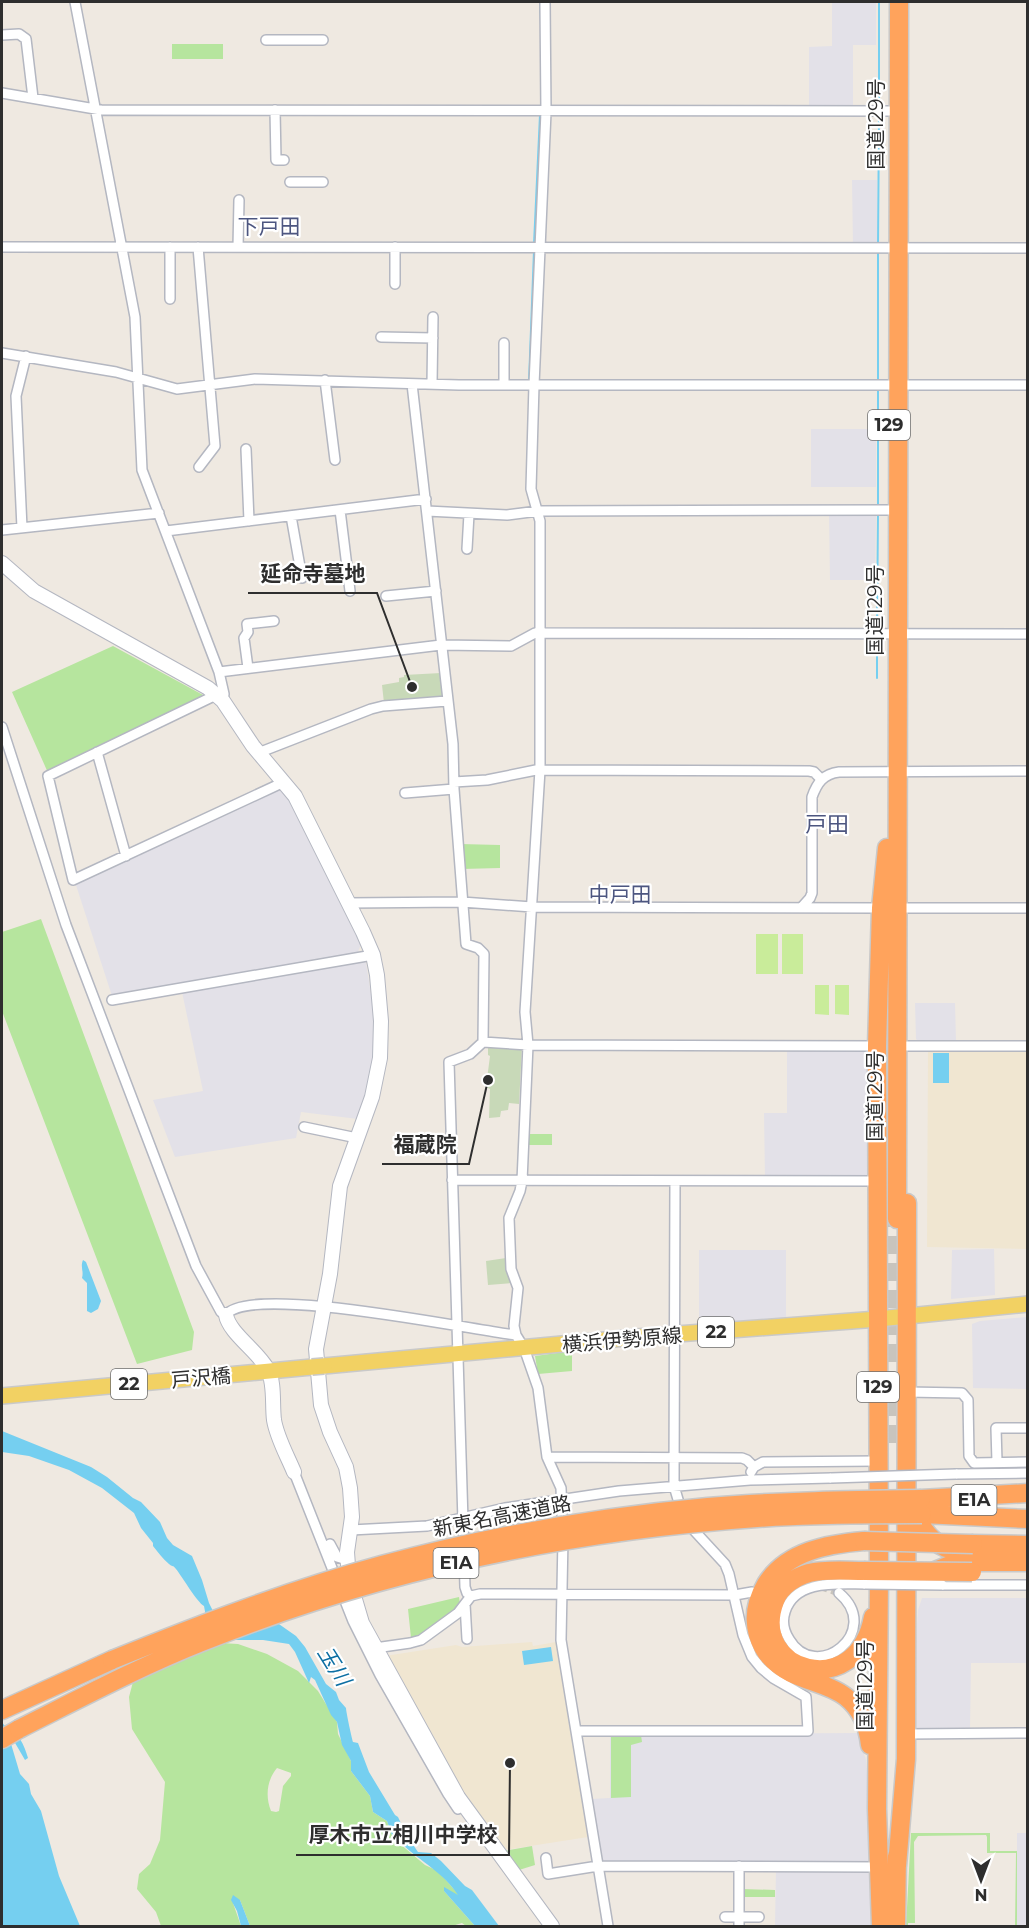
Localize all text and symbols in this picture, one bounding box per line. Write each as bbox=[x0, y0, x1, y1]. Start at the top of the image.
street label: 国道129号 bbox=[864, 79, 888, 169]
district label: 下戸田 bbox=[238, 214, 301, 239]
road number: 129 bbox=[868, 410, 910, 440]
callout: 延命寺墓地 bbox=[248, 554, 377, 593]
text: 延命寺墓地 bbox=[261, 561, 366, 586]
street label: 国道129号 bbox=[863, 565, 887, 655]
district label: 戸田 bbox=[805, 811, 849, 838]
district label: 中戸田 bbox=[589, 882, 652, 907]
street label: 国道129号 bbox=[863, 1051, 887, 1141]
callout: 福蔵院 bbox=[382, 1125, 469, 1164]
text: 福蔵院 bbox=[394, 1132, 457, 1157]
road number: 22 bbox=[698, 1317, 734, 1347]
street label: 横浜伊勢原線 bbox=[561, 1323, 683, 1357]
street label: 戸沢橋 bbox=[170, 1363, 232, 1393]
road number: 22 bbox=[111, 1369, 147, 1399]
road number: 129 bbox=[857, 1372, 899, 1402]
road number: E1A bbox=[952, 1485, 996, 1515]
street label: 新東名高速道路 bbox=[431, 1491, 573, 1541]
road number: E1A bbox=[434, 1548, 478, 1578]
street label: 国道129号 bbox=[853, 1640, 877, 1730]
water label: 玉川 bbox=[313, 1641, 357, 1692]
callout: 厚木市立相川中学校 bbox=[296, 1816, 509, 1855]
text: 厚木市立相川中学校 bbox=[309, 1822, 498, 1847]
north arrow bbox=[951, 1850, 1011, 1910]
text: N bbox=[975, 1885, 987, 1904]

